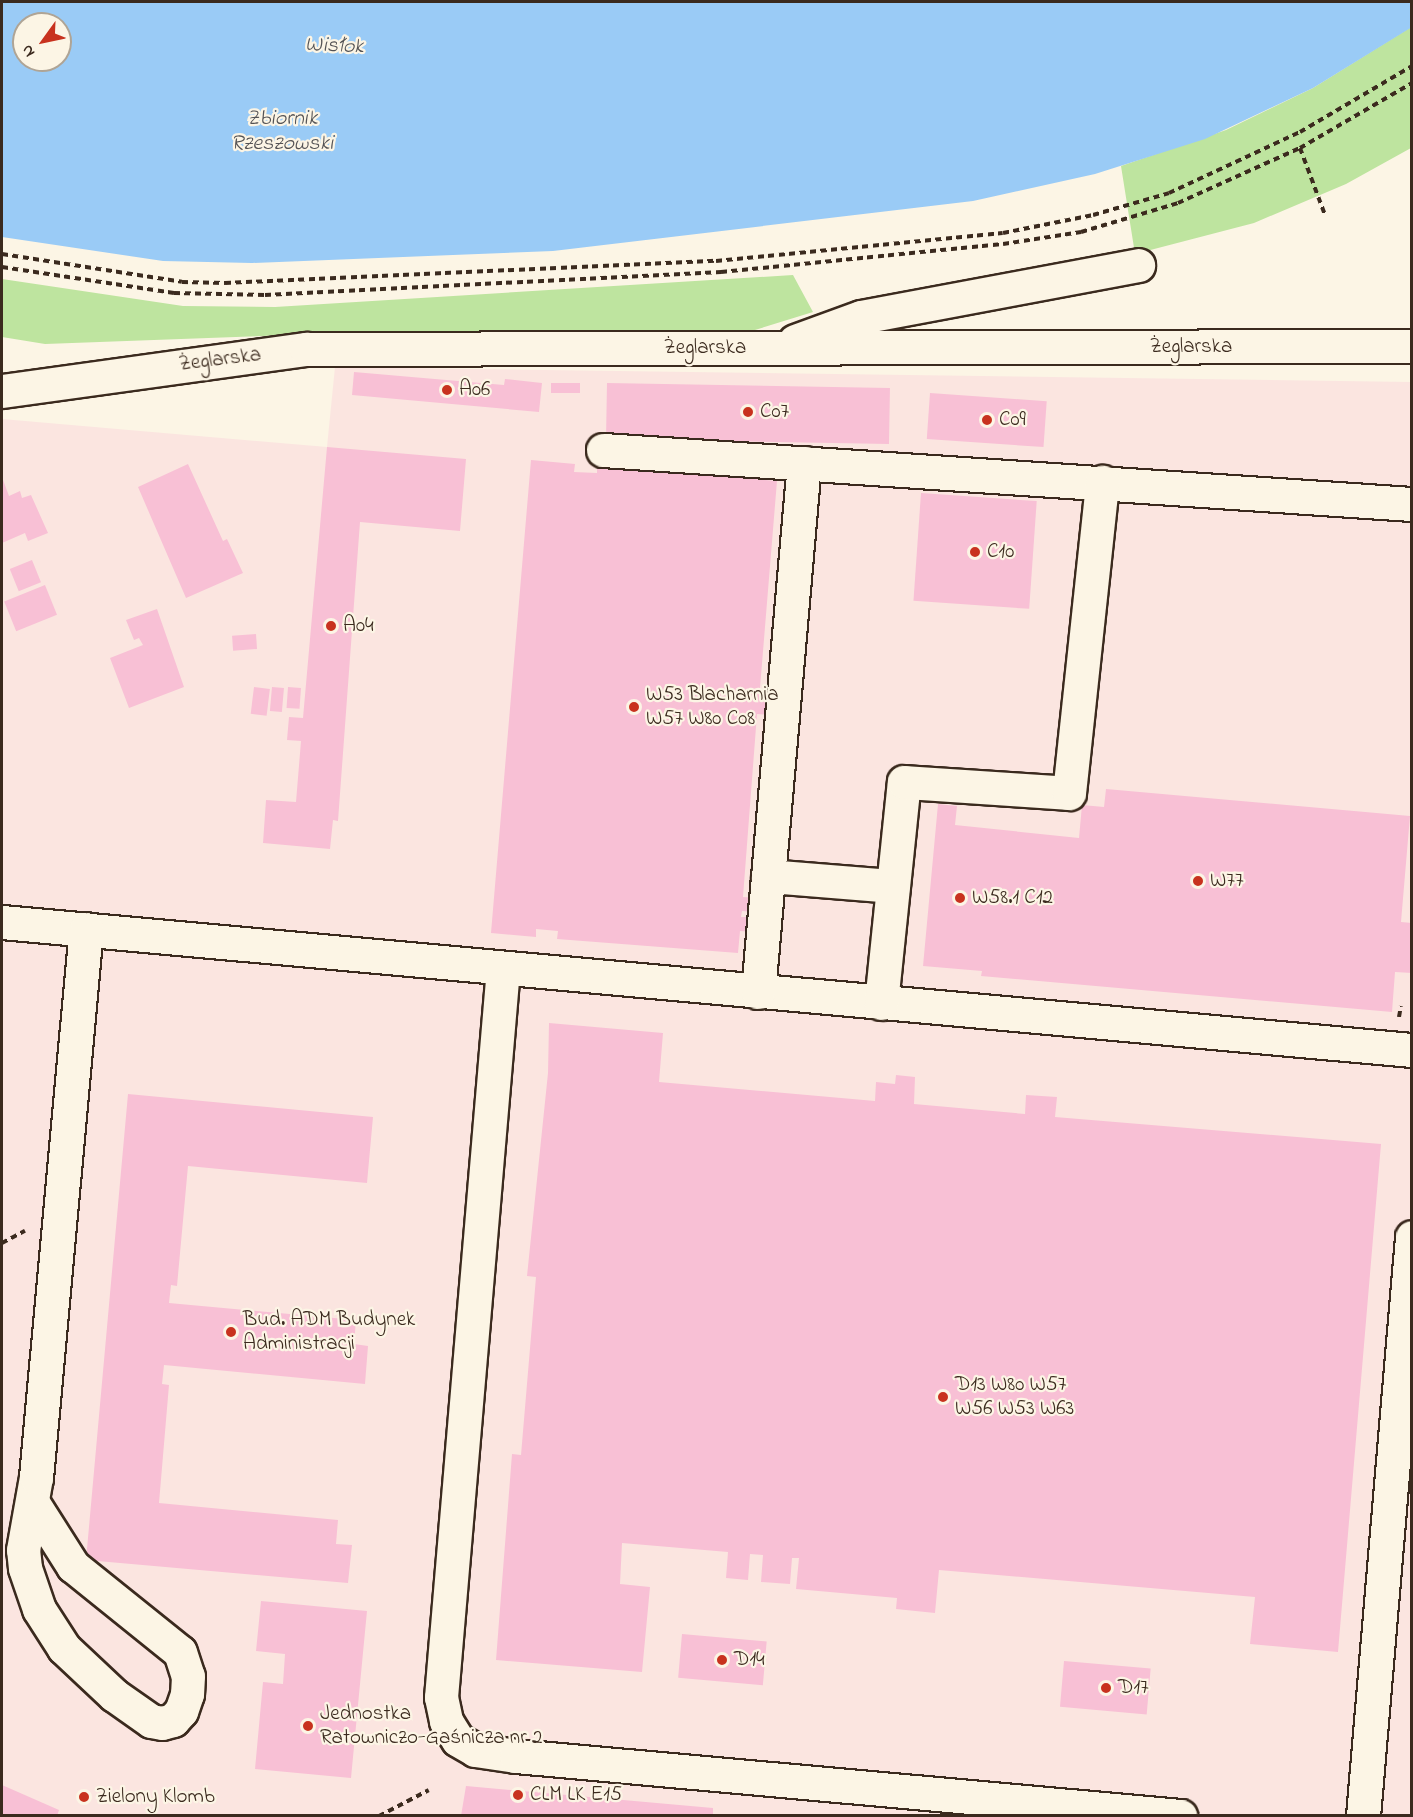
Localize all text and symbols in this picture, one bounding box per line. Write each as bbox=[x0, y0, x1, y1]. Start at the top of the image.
north arrow bbox=[12, 12, 72, 72]
water label: Wisłok bbox=[304, 33, 364, 61]
text: N bbox=[16, 40, 42, 62]
water label: Zbiornik Rzeszowski bbox=[231, 106, 333, 158]
street label: Żeglarska bbox=[1150, 334, 1232, 360]
street label: Żeglarska bbox=[664, 335, 746, 361]
street label: Żeglarska bbox=[177, 342, 263, 378]
place label: A06 bbox=[459, 377, 490, 403]
marker: A06 bbox=[440, 383, 454, 397]
place label: C07 bbox=[760, 399, 789, 425]
marker: C07 bbox=[741, 405, 755, 419]
place label: C09 bbox=[999, 407, 1026, 433]
marker: C09 bbox=[980, 413, 994, 427]
place label: C10 bbox=[987, 539, 1014, 565]
marker: C10 bbox=[968, 545, 982, 559]
place label: A04 bbox=[343, 613, 374, 639]
marker: A04 bbox=[324, 619, 338, 633]
place label: W53 Blacharnia W57 W80 C08 bbox=[646, 682, 779, 732]
marker: W53 Blacharnia W57 W80 C08 bbox=[627, 700, 641, 714]
place label: W77 bbox=[1210, 868, 1244, 894]
marker: W77 bbox=[1191, 874, 1205, 888]
place label: W58.1 C12 bbox=[972, 885, 1053, 911]
marker: W58.1 C12 bbox=[953, 891, 967, 905]
place label: Bud. ADM Budynek Administracji bbox=[243, 1307, 415, 1357]
marker: Bud. ADM Budynek Administracji bbox=[224, 1325, 238, 1339]
place label: D13 W80 W57 W56 W53 W63 bbox=[955, 1372, 1074, 1422]
marker: D13 W80 W57 W56 W53 W63 bbox=[936, 1390, 950, 1404]
place label: D14 bbox=[734, 1647, 765, 1673]
marker: D14 bbox=[715, 1653, 729, 1667]
place label: D17 bbox=[1118, 1675, 1149, 1701]
marker: D17 bbox=[1099, 1681, 1113, 1695]
place label: Jednostka Ratowniczo-Gaśnicza nr 2 bbox=[320, 1701, 542, 1751]
marker: Jednostka Ratowniczo-Gaśnicza nr 2 bbox=[301, 1719, 315, 1733]
place label: CLM LK E15 bbox=[530, 1782, 622, 1808]
place label: Zielony Klomb bbox=[96, 1784, 215, 1810]
marker: CLM LK E15 bbox=[511, 1788, 525, 1802]
marker: Zielony Klomb bbox=[77, 1790, 91, 1804]

